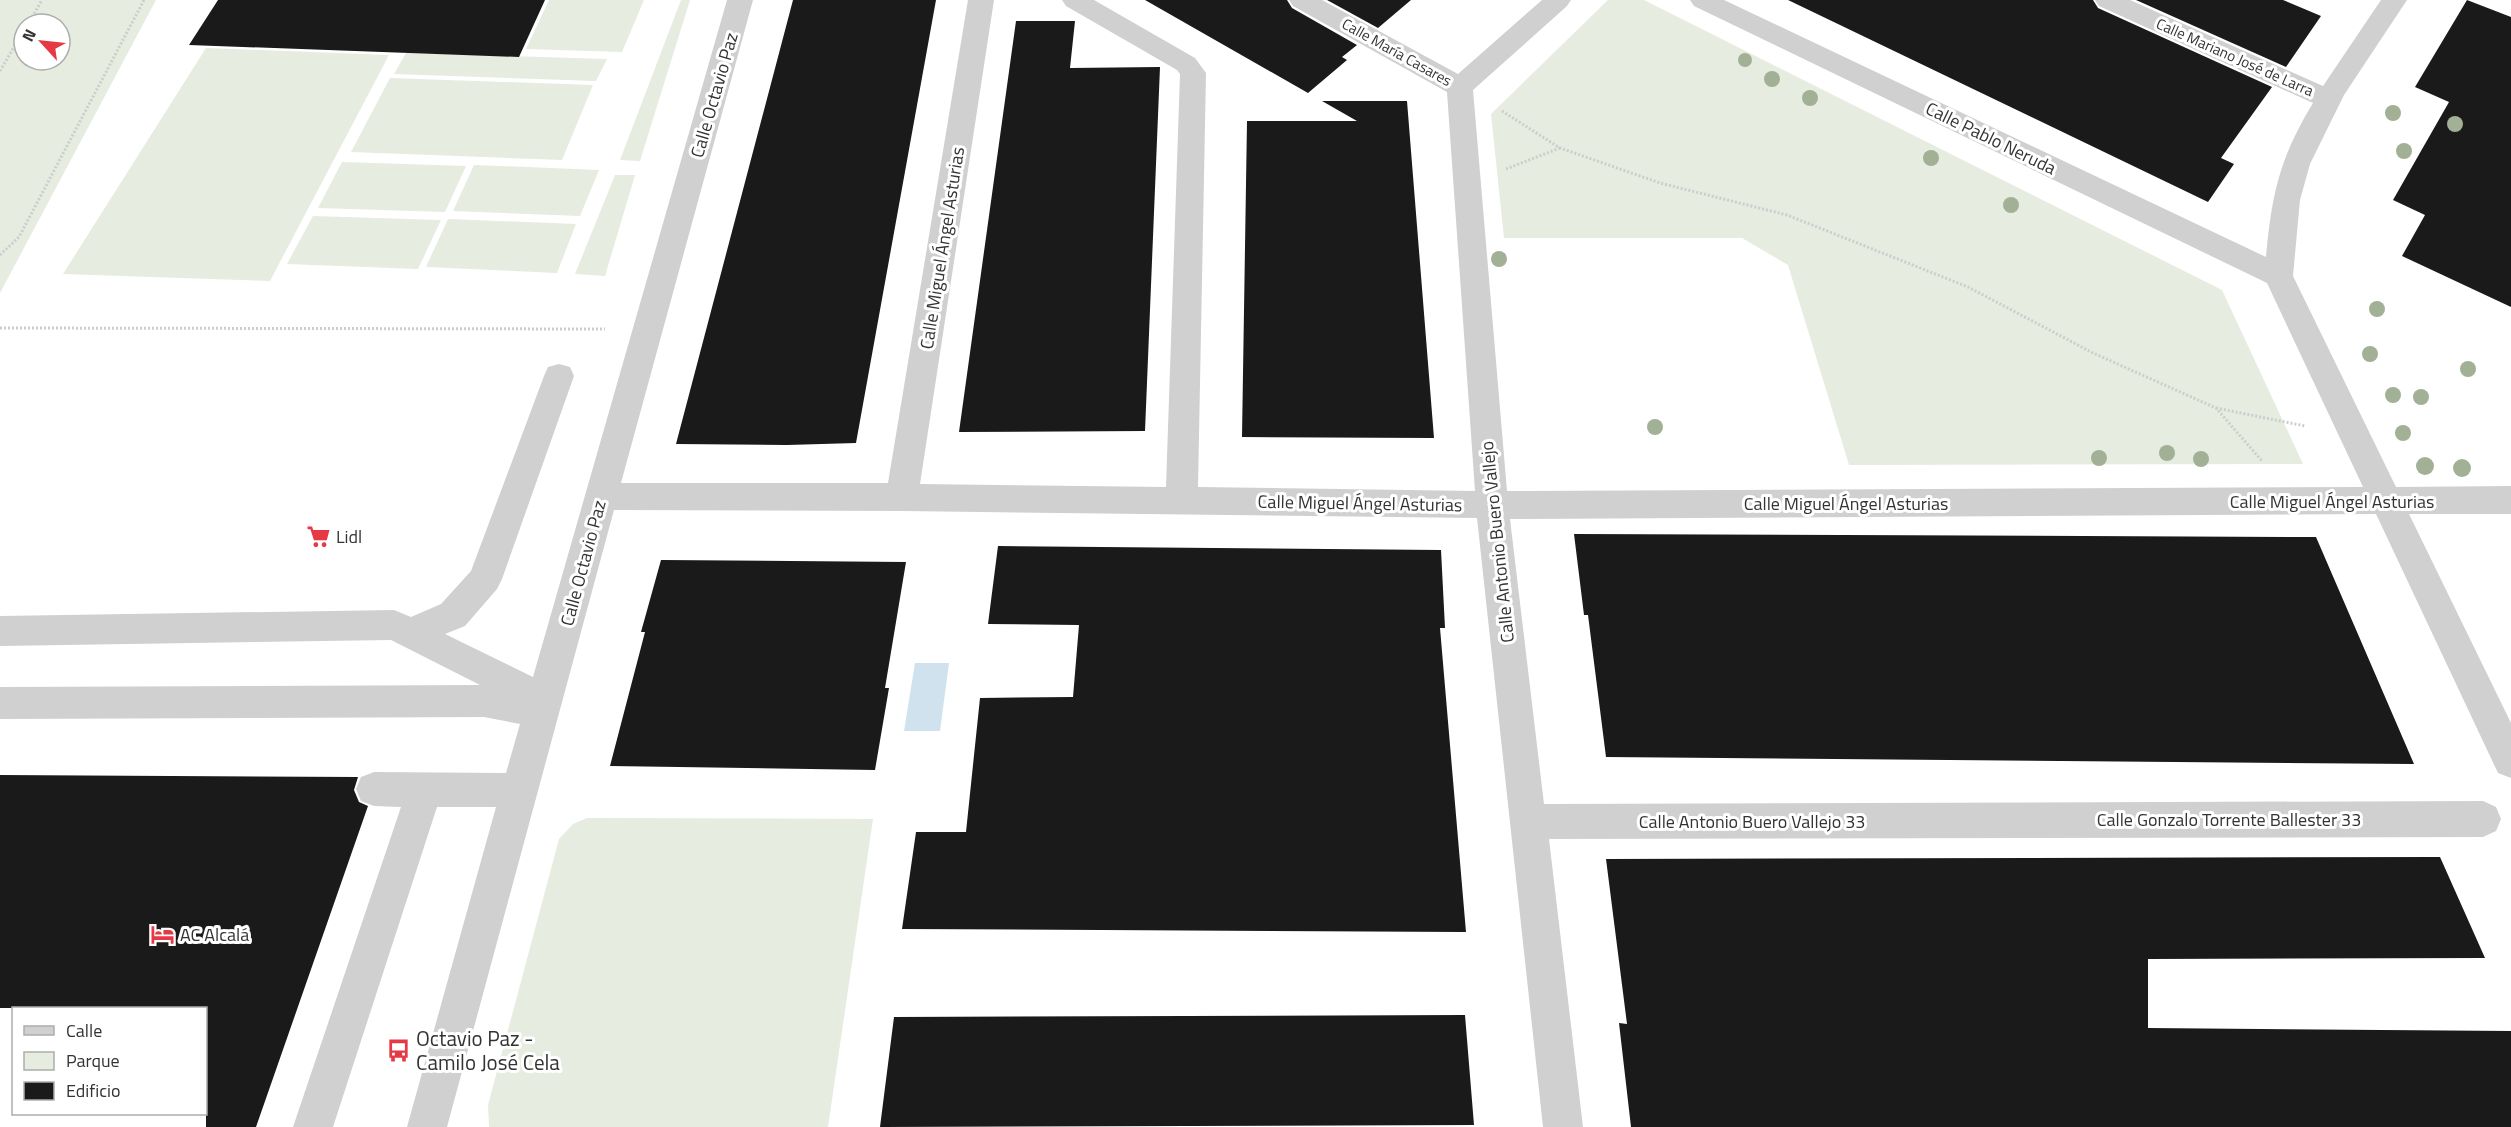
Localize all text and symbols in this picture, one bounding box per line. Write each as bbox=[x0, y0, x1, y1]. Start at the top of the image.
north arrow bbox=[12, 12, 72, 72]
street label: Calle María Casares bbox=[1338, 12, 1456, 92]
street label: Calle Mariano José de Larra bbox=[2153, 12, 2318, 102]
text: N bbox=[15, 25, 42, 46]
street label: Calle Octavio Paz bbox=[683, 29, 745, 161]
street label: Calle Pablo Neruda bbox=[1921, 95, 2061, 181]
street label: Calle Miguel Ángel Asturias bbox=[913, 145, 971, 351]
street label: Calle Antonio Buero Vallejo bbox=[1473, 440, 1521, 644]
street label: Calle Miguel Ángel Asturias bbox=[1257, 488, 1463, 518]
street label: Calle Miguel Ángel Asturias bbox=[2230, 488, 2434, 515]
street label: Calle Miguel Ángel Asturias bbox=[1744, 490, 1948, 517]
street label: Calle Octavio Paz bbox=[553, 497, 613, 629]
supermarket icon: Lidl bbox=[305, 523, 331, 549]
place label: Lidl bbox=[336, 523, 362, 550]
street label: Calle Gonzalo Torrente Ballester 33 bbox=[2097, 806, 2361, 833]
street label: Calle Antonio Buero Vallejo 33 bbox=[1639, 808, 1865, 835]
hotel icon: AC Alcalá bbox=[149, 921, 175, 947]
place label: AC Alcalá bbox=[180, 921, 249, 948]
legend bbox=[12, 1007, 207, 1115]
text: Calle bbox=[66, 1017, 102, 1044]
place label: Octavio Paz - Camilo José Cela bbox=[416, 1022, 560, 1078]
bus stop icon: Octavio Paz - Camilo José Cela bbox=[385, 1037, 411, 1063]
text: Parque bbox=[66, 1047, 120, 1074]
text: Edificio bbox=[66, 1077, 120, 1104]

